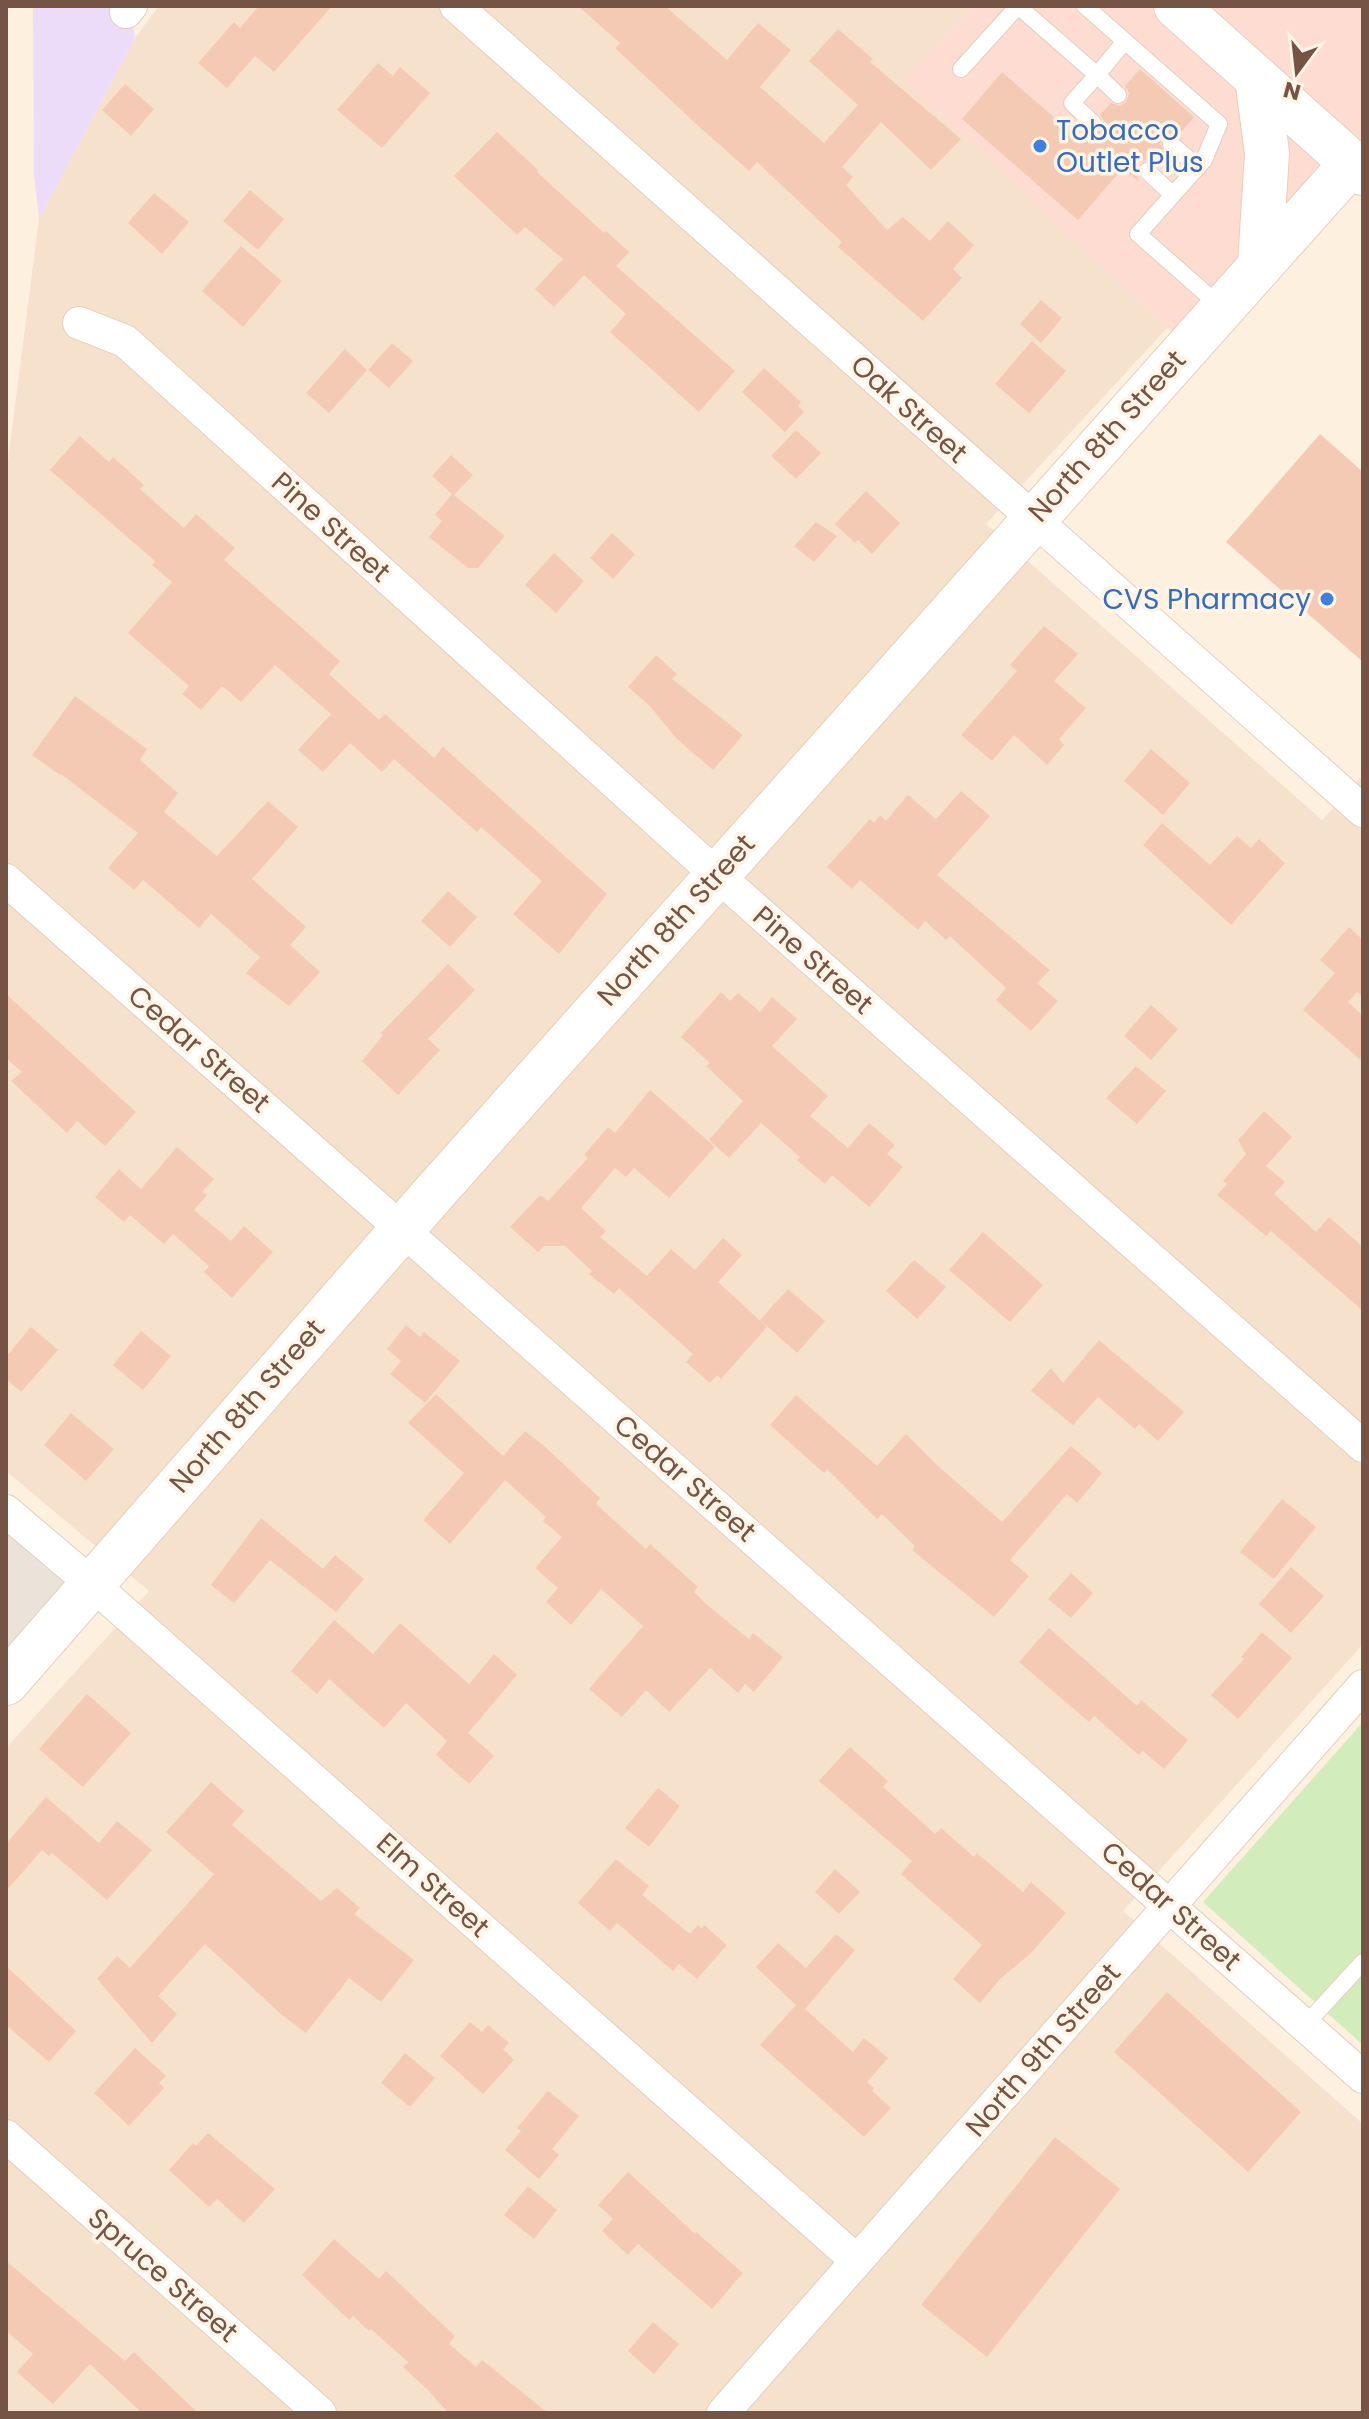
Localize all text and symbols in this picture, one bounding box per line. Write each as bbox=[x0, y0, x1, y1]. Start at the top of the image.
north arrow bbox=[1257, 32, 1337, 112]
text: N bbox=[1280, 74, 1304, 108]
place label: Tobacco Outlet Plus bbox=[1056, 111, 1204, 182]
marker: Tobacco Outlet Plus bbox=[1031, 137, 1049, 155]
street label: North 8th Street bbox=[1019, 342, 1195, 530]
street label: Oak Street bbox=[842, 346, 976, 472]
street label: Pine Street bbox=[263, 463, 399, 591]
place label: CVS Pharmacy bbox=[1103, 580, 1311, 619]
marker: CVS Pharmacy bbox=[1318, 590, 1336, 608]
street label: North 8th Street bbox=[588, 826, 764, 1014]
street label: Pine Street bbox=[744, 897, 882, 1023]
street label: Cedar Street bbox=[120, 976, 278, 1122]
street label: North 8th Street bbox=[160, 1311, 334, 1501]
street label: Cedar Street bbox=[606, 1405, 764, 1551]
street label: Elm Street bbox=[368, 1824, 498, 1946]
street label: Cedar Street bbox=[1092, 1832, 1250, 1980]
street label: North 9th Street bbox=[956, 1955, 1130, 2145]
street label: Spruce Street bbox=[79, 2199, 247, 2351]

